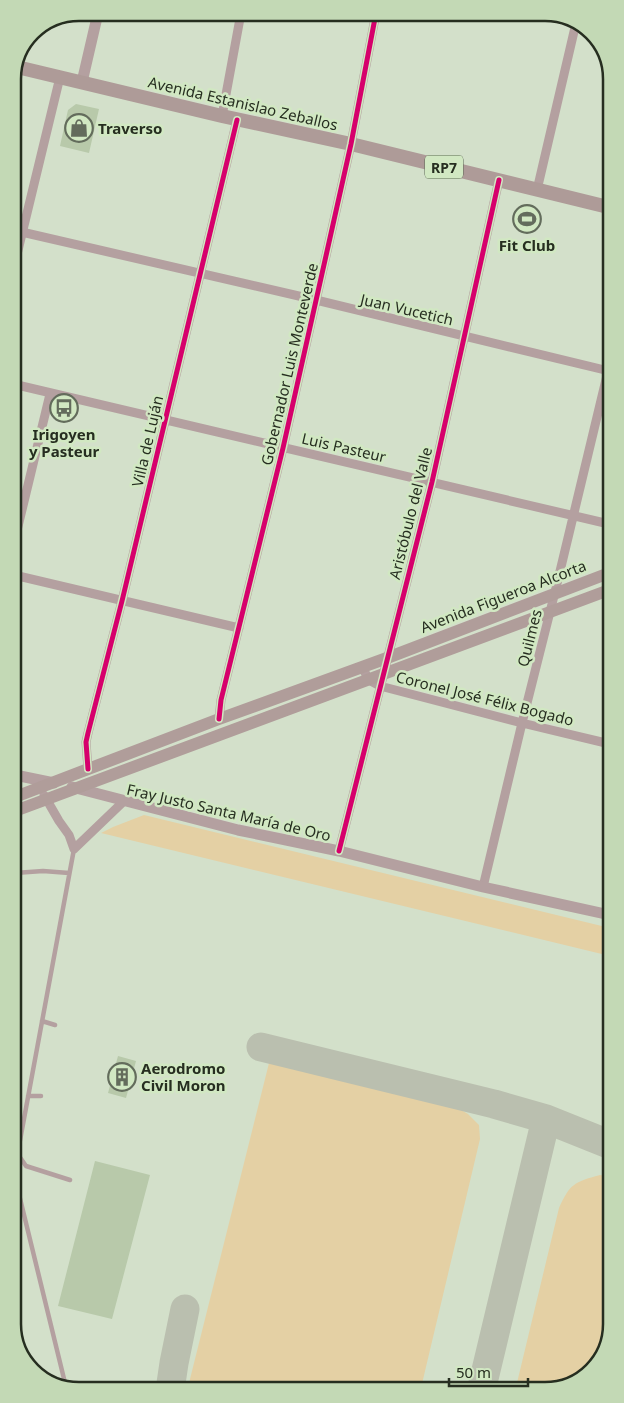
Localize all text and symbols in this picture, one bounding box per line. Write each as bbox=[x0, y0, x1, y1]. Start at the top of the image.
street label: Avenida Estanislao Zeballos bbox=[146, 71, 340, 135]
shop icon: Traverso bbox=[64, 113, 94, 143]
place label: Traverso bbox=[98, 118, 162, 138]
road number: RP7 bbox=[425, 156, 463, 178]
sports icon: Fit Club bbox=[512, 204, 542, 234]
place label: Fit Club bbox=[499, 235, 555, 255]
street label: Gobernador Luis Monteverde bbox=[256, 261, 322, 467]
street label: Juan Vucetich bbox=[357, 288, 455, 329]
bus stop icon: Irigoyen y Pasteur bbox=[49, 393, 79, 423]
street label: Villa de Luján bbox=[127, 393, 167, 489]
place label: Irigoyen y Pasteur bbox=[29, 424, 99, 461]
street label: Luis Pasteur bbox=[300, 428, 388, 466]
street label: Aristóbulo del Valle bbox=[384, 445, 436, 581]
street label: Avenida Figueroa Alcorta bbox=[417, 555, 589, 637]
street label: Quilmes bbox=[512, 607, 546, 669]
street label: Coronel José Félix Bogado bbox=[394, 666, 576, 730]
street label: Fray Justo Santa María de Oro bbox=[125, 779, 333, 845]
place label: Aerodromo Civil Moron bbox=[141, 1058, 226, 1095]
building icon: Aerodromo Civil Moron bbox=[107, 1062, 137, 1092]
scale bar bbox=[449, 1356, 528, 1388]
text: 50 m bbox=[456, 1362, 491, 1382]

